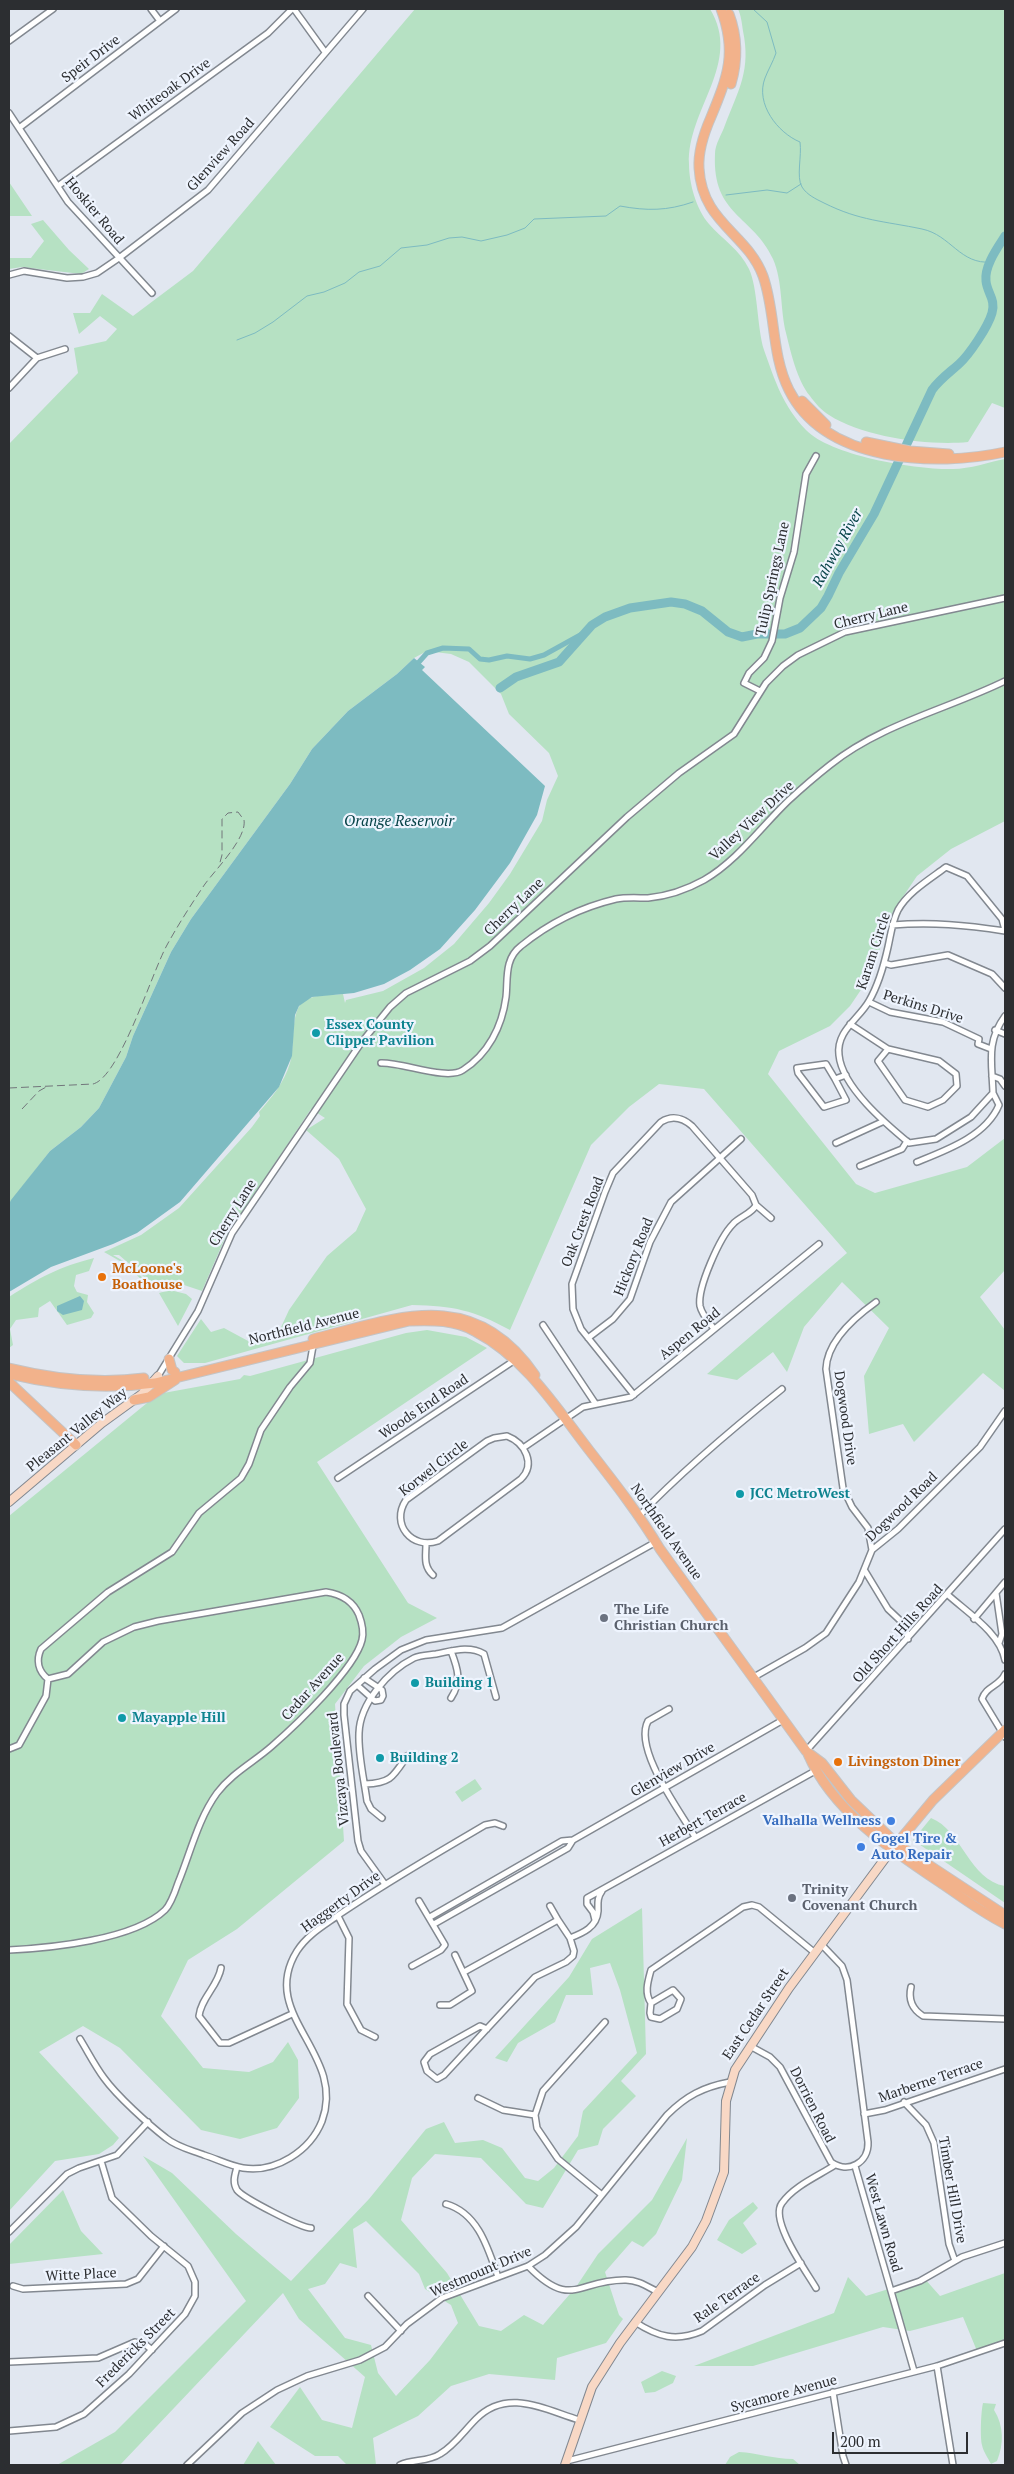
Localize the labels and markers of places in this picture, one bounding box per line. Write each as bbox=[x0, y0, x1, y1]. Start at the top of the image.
place label: Essex County Clipper Pavilion bbox=[326, 1017, 434, 1050]
marker: Essex County Clipper Pavilion bbox=[310, 1027, 322, 1039]
place label: McLoone's Boathouse bbox=[112, 1261, 183, 1294]
marker: McLoone's Boathouse bbox=[96, 1271, 108, 1283]
place label: JCC MetroWest bbox=[750, 1486, 850, 1502]
marker: JCC MetroWest bbox=[734, 1488, 746, 1500]
place label: The Life Christian Church bbox=[614, 1602, 728, 1634]
marker: The Life Christian Church bbox=[598, 1612, 610, 1624]
place label: Building 1 bbox=[425, 1675, 494, 1691]
marker: Building 1 bbox=[409, 1677, 421, 1689]
place label: Mayapple Hill bbox=[132, 1710, 226, 1726]
marker: Mayapple Hill bbox=[116, 1712, 128, 1724]
place label: Building 2 bbox=[390, 1750, 459, 1766]
marker: Building 2 bbox=[374, 1752, 386, 1764]
place label: Livingston Diner bbox=[848, 1754, 960, 1770]
marker: Livingston Diner bbox=[832, 1756, 844, 1768]
place label: Valhalla Wellness bbox=[762, 1813, 881, 1829]
marker: Valhalla Wellness bbox=[885, 1815, 897, 1827]
place label: Gogel Tire & Auto Repair bbox=[871, 1831, 957, 1864]
marker: Gogel Tire & Auto Repair bbox=[855, 1841, 867, 1853]
place label: Trinity Covenant Church bbox=[802, 1882, 918, 1914]
marker: Trinity Covenant Church bbox=[786, 1892, 798, 1904]

